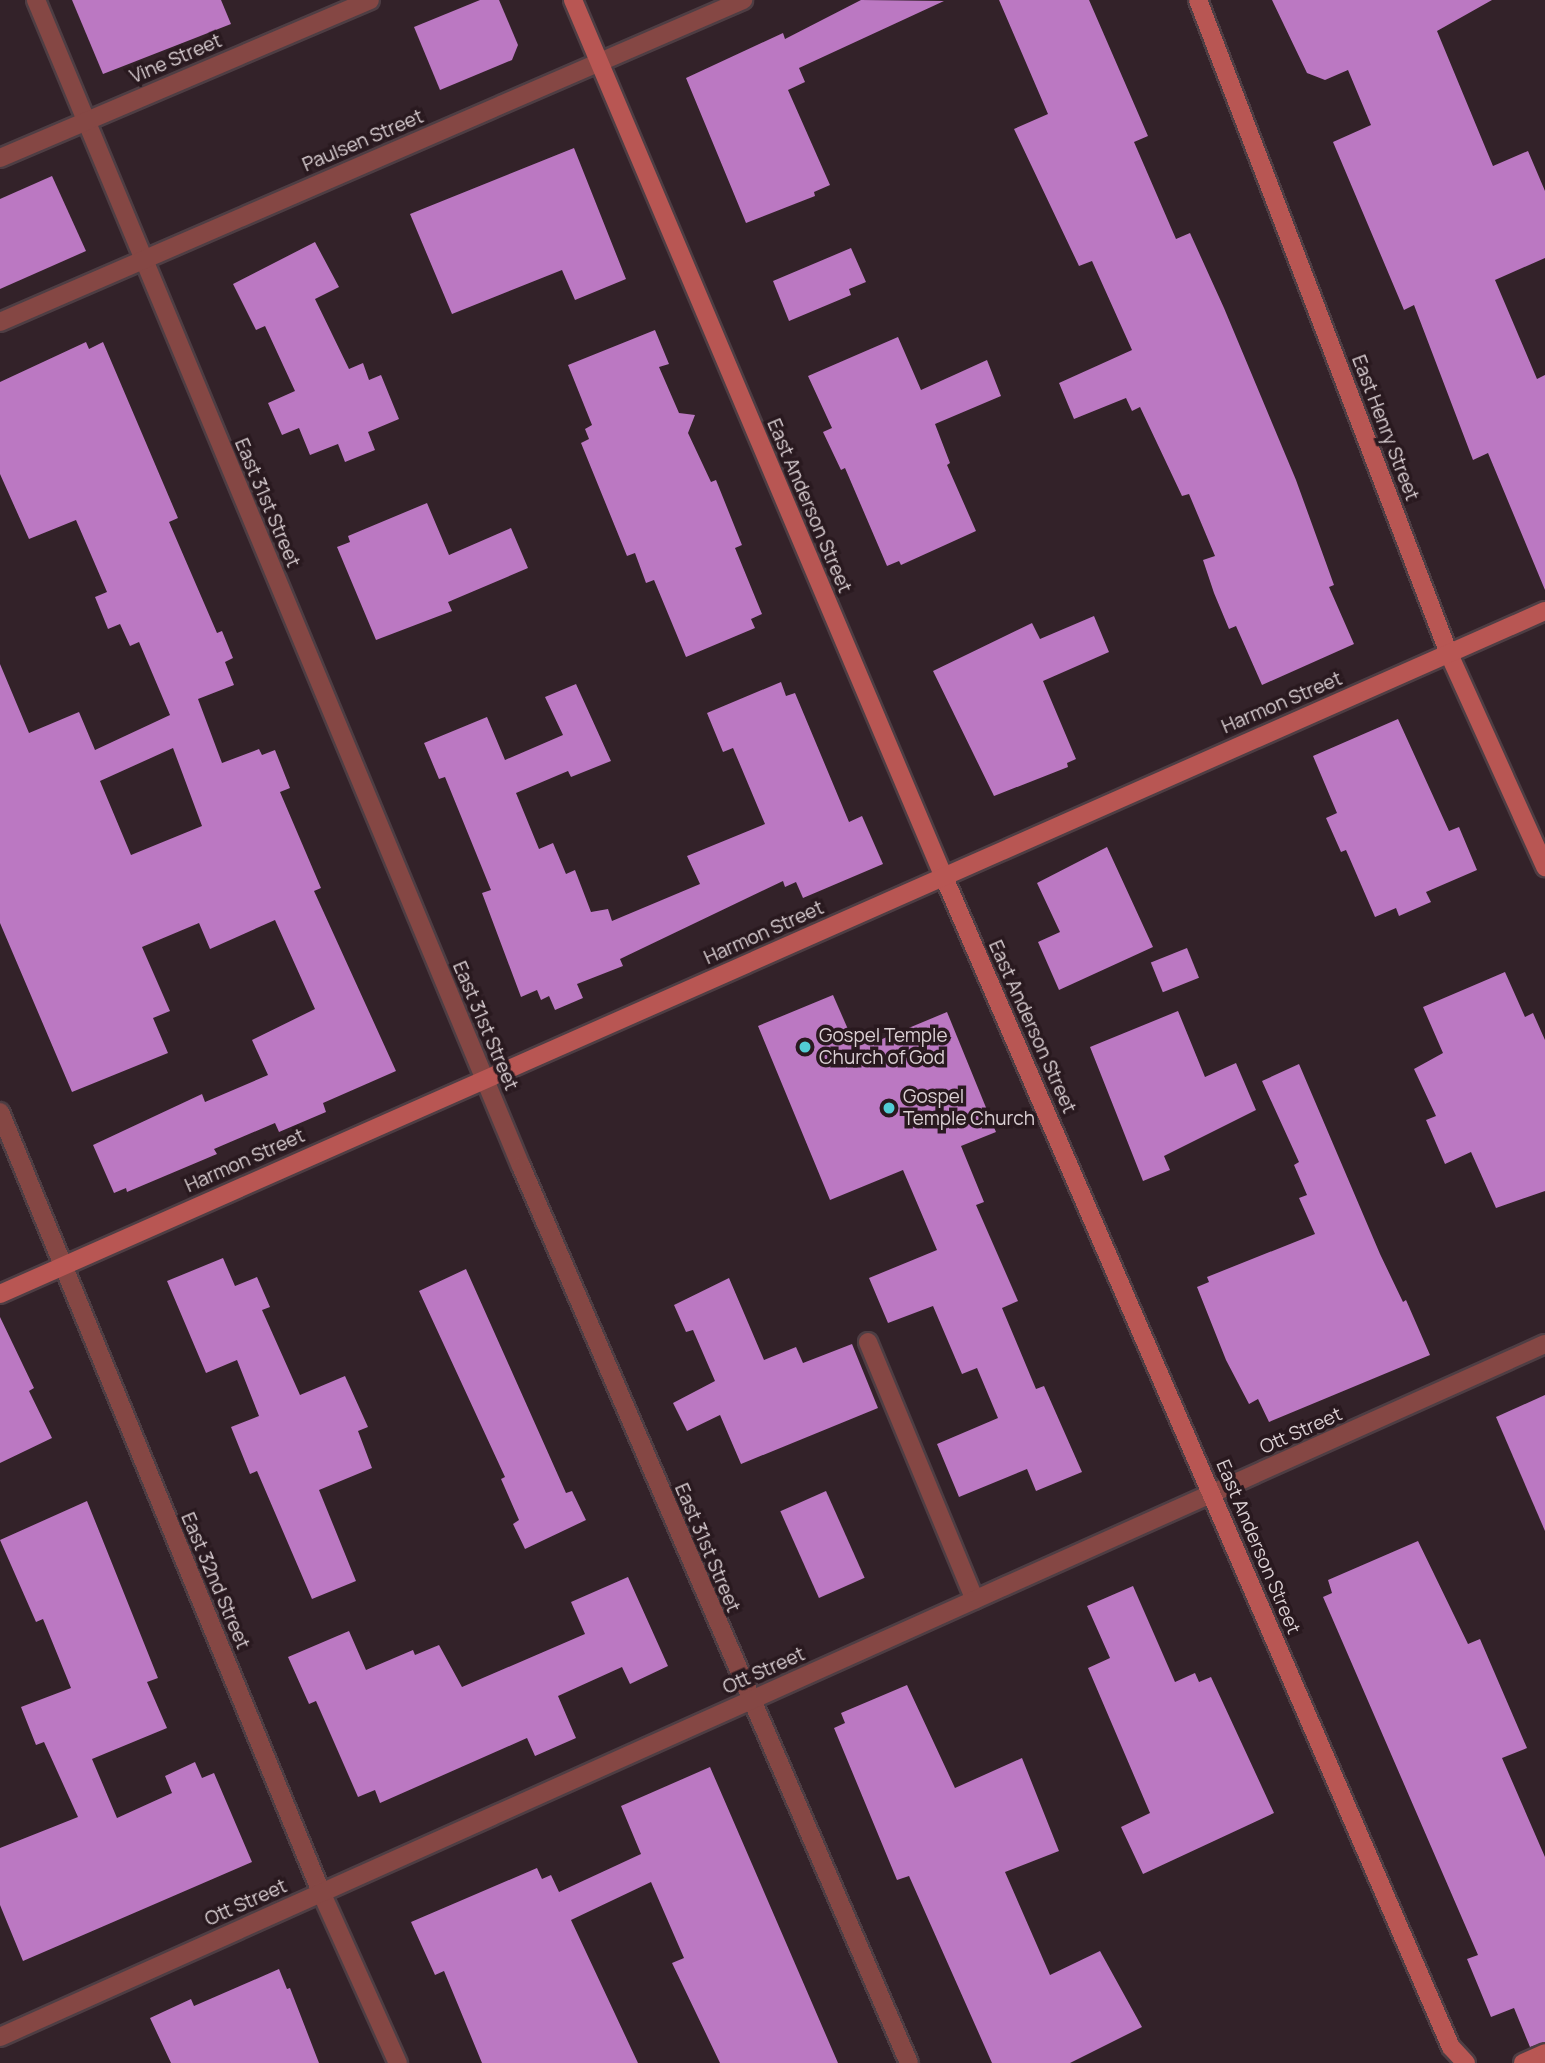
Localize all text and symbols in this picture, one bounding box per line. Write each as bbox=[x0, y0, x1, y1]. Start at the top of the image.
street label: Vine Street bbox=[127, 29, 225, 89]
street label: Paulsen Street bbox=[299, 105, 427, 177]
street label: East Henry Street bbox=[1347, 352, 1423, 504]
street label: East Anderson Street bbox=[762, 415, 856, 597]
street label: East 31st Street bbox=[230, 435, 304, 571]
street label: Harmon Street bbox=[1218, 667, 1346, 739]
street label: Harmon Street bbox=[701, 896, 827, 970]
street label: East Anderson Street bbox=[984, 937, 1080, 1117]
street label: East 31st Street bbox=[448, 958, 522, 1094]
place label: Gospel Temple Church of God bbox=[819, 1025, 948, 1069]
marker: Gospel Temple Church of God bbox=[797, 1039, 813, 1055]
place label: Gospel Temple Church bbox=[903, 1086, 1035, 1130]
marker: Gospel Temple Church bbox=[881, 1100, 897, 1116]
street label: Harmon Street bbox=[182, 1124, 308, 1198]
street label: Ott Street bbox=[1256, 1403, 1346, 1459]
street label: East Anderson Street bbox=[1211, 1456, 1305, 1638]
street label: East 31st Street bbox=[670, 1480, 744, 1616]
street label: East 32nd Street bbox=[176, 1509, 254, 1653]
street label: Ott Street bbox=[719, 1643, 809, 1699]
street label: Ott Street bbox=[201, 1875, 291, 1931]

